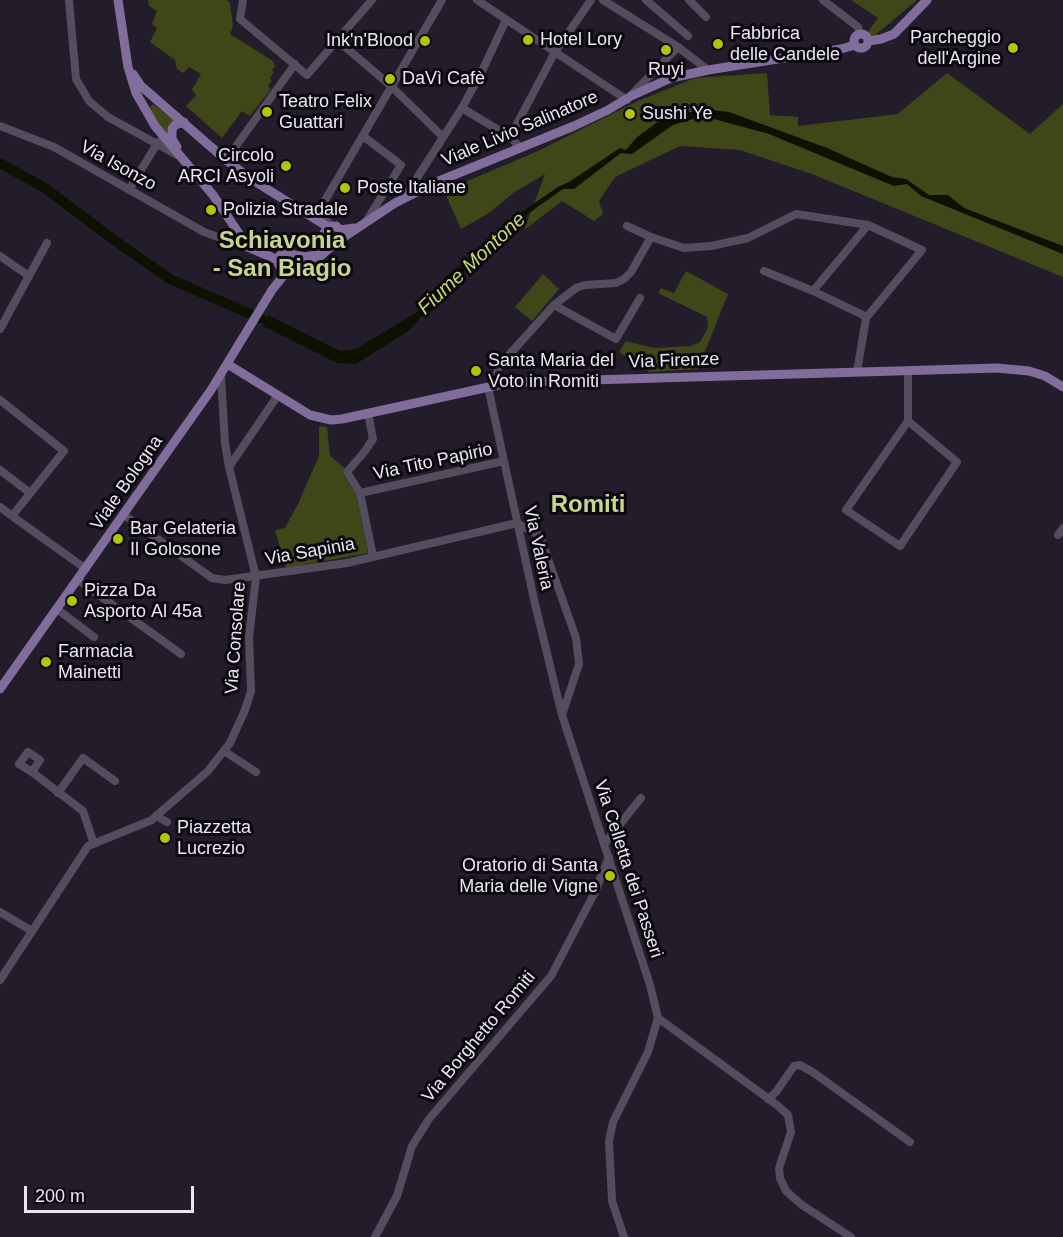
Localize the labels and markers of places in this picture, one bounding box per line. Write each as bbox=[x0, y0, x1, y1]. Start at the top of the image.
place label: Fabbrica delle Candele bbox=[730, 23, 840, 66]
place label: Parcheggio dell'Argine bbox=[910, 27, 1001, 70]
place label: Hotel Lory bbox=[540, 29, 622, 51]
place label: Ink'n'Blood bbox=[326, 30, 413, 52]
marker: Hotel Lory bbox=[521, 33, 535, 47]
marker: Ink'n'Blood bbox=[418, 34, 432, 48]
marker: Fabbrica delle Candele bbox=[711, 37, 725, 51]
marker: Parcheggio dell'Argine bbox=[1006, 41, 1020, 55]
marker: Ruyi bbox=[659, 43, 673, 57]
place label: Ruyi bbox=[648, 59, 684, 81]
place label: DaVì Cafè bbox=[402, 68, 485, 90]
marker: DaVì Cafè bbox=[383, 72, 397, 86]
place label: Teatro Felix Guattari bbox=[279, 91, 372, 134]
place label: Sushi Ye bbox=[642, 103, 712, 125]
marker: Teatro Felix Guattari bbox=[260, 105, 274, 119]
marker: Sushi Ye bbox=[623, 107, 637, 121]
place label: Circolo ARCI Asyoli bbox=[178, 145, 274, 188]
marker: Circolo ARCI Asyoli bbox=[279, 159, 293, 173]
place label: Poste Italiane bbox=[357, 177, 466, 199]
marker: Poste Italiane bbox=[338, 181, 352, 195]
place label: Polizia Stradale bbox=[223, 199, 348, 221]
marker: Polizia Stradale bbox=[204, 203, 218, 217]
place label: Santa Maria del Voto in Romiti bbox=[488, 350, 614, 392]
marker: Santa Maria del Voto in Romiti bbox=[469, 364, 483, 378]
place label: Bar Gelateria Il Golosone bbox=[130, 518, 236, 560]
marker: Bar Gelateria Il Golosone bbox=[111, 532, 125, 546]
place label: Pizza Da Asporto Al 45a bbox=[84, 580, 202, 622]
marker: Pizza Da Asporto Al 45a bbox=[65, 594, 79, 608]
place label: Farmacia Mainetti bbox=[58, 641, 133, 684]
marker: Farmacia Mainetti bbox=[39, 655, 53, 669]
place label: Piazzetta Lucrezio bbox=[177, 817, 251, 860]
marker: Piazzetta Lucrezio bbox=[158, 831, 172, 845]
place label: Oratorio di Santa Maria delle Vigne bbox=[459, 855, 598, 898]
marker: Oratorio di Santa Maria delle Vigne bbox=[603, 869, 617, 883]

